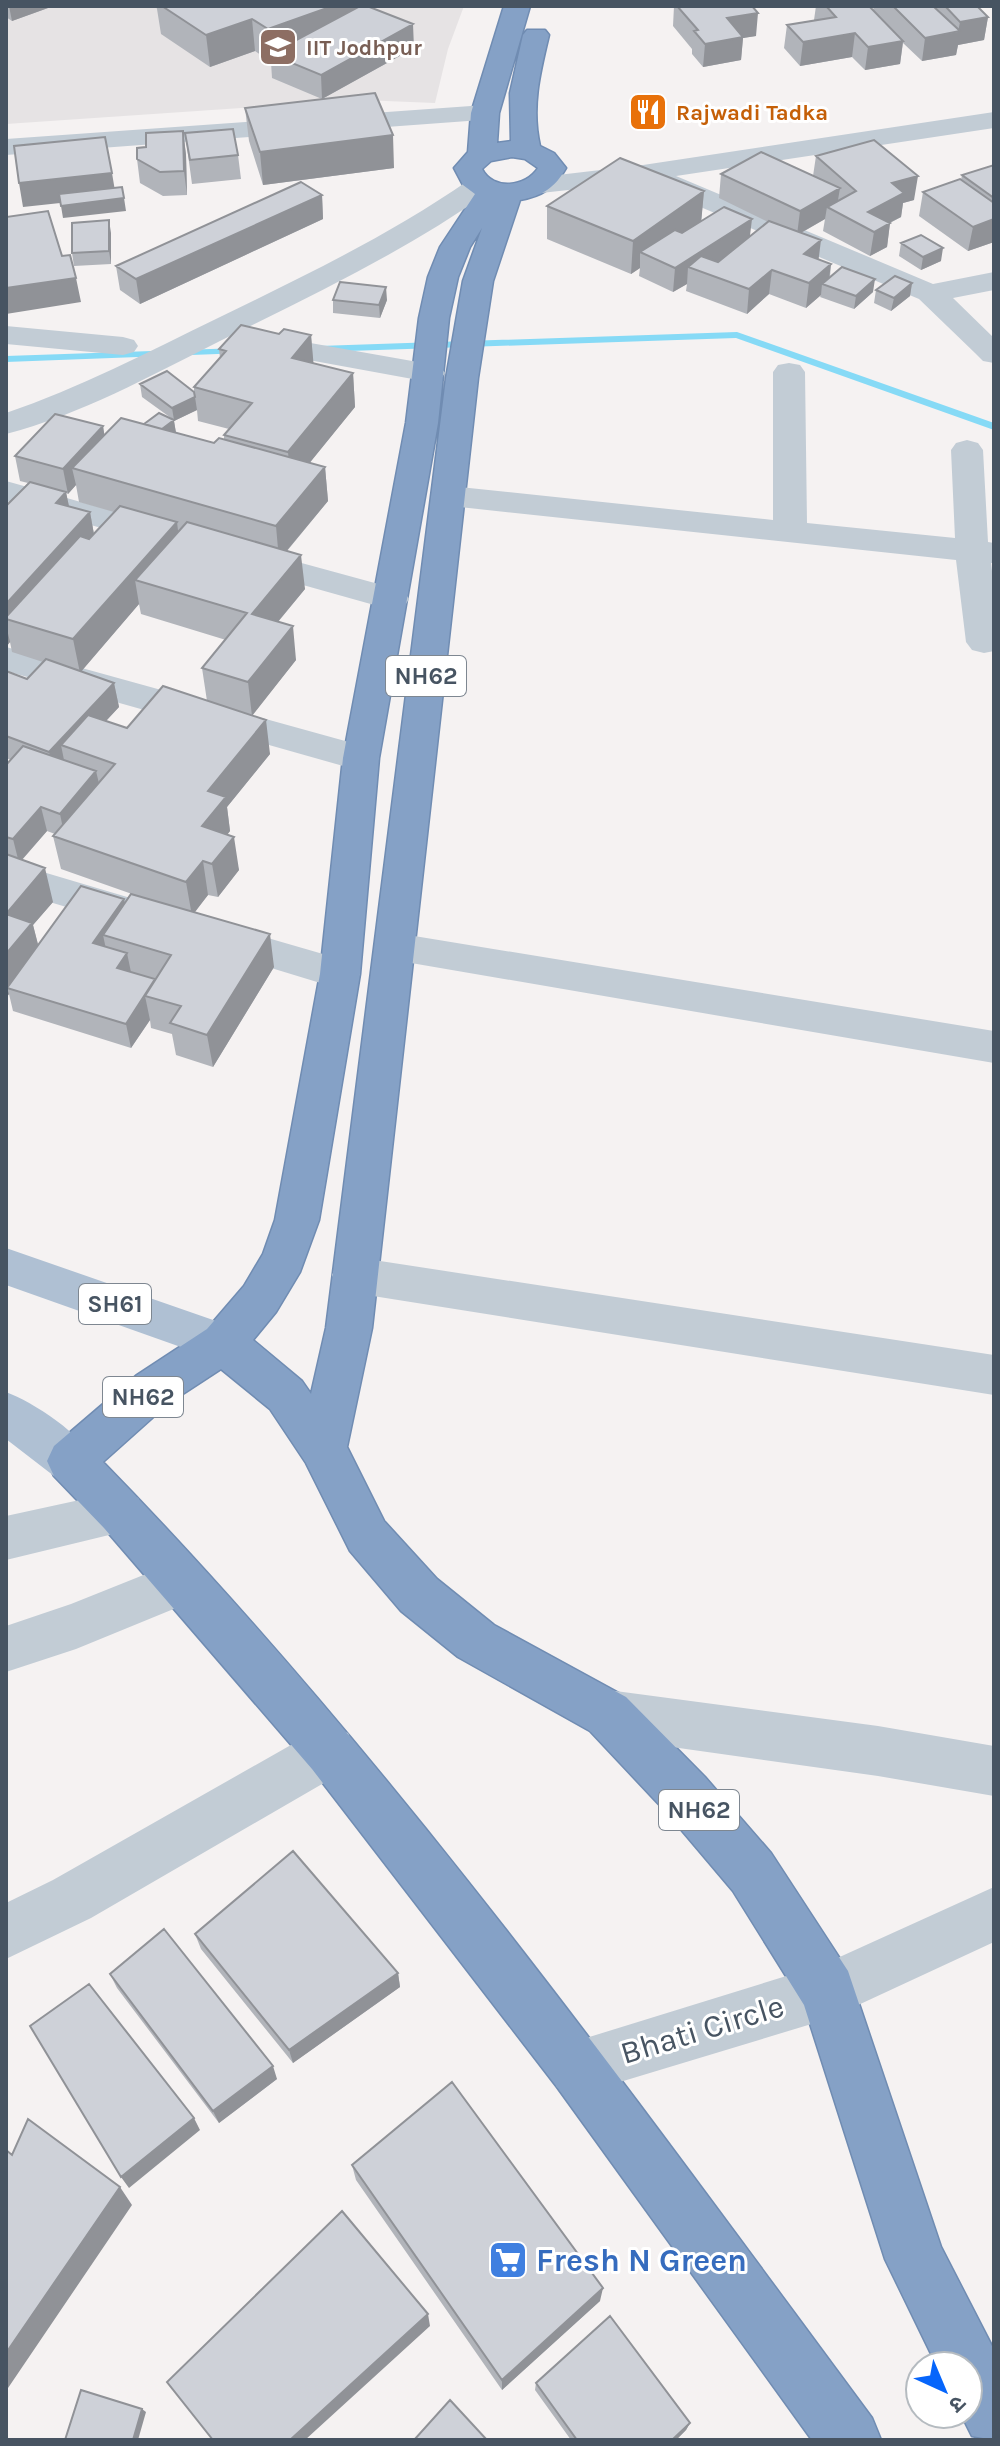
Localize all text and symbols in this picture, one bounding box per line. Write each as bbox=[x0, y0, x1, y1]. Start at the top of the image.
school or university icon: IIT Jodhpur bbox=[257, 26, 299, 68]
place label: IIT Jodhpur bbox=[306, 35, 422, 61]
restaurant icon: Rajwadi Tadka bbox=[627, 91, 669, 133]
place label: Rajwadi Tadka bbox=[676, 100, 828, 126]
road number: NH62 bbox=[386, 656, 466, 696]
road number: SH61 bbox=[79, 1284, 151, 1324]
road number: NH62 bbox=[103, 1377, 183, 1417]
road number: NH62 bbox=[659, 1790, 739, 1830]
street label: Bhati Circle bbox=[616, 1987, 788, 2072]
supermarket icon: Fresh N Green bbox=[487, 2239, 529, 2281]
place label: Fresh N Green bbox=[536, 2242, 747, 2279]
north arrow bbox=[904, 2350, 984, 2430]
text: उ bbox=[943, 2390, 971, 2418]

